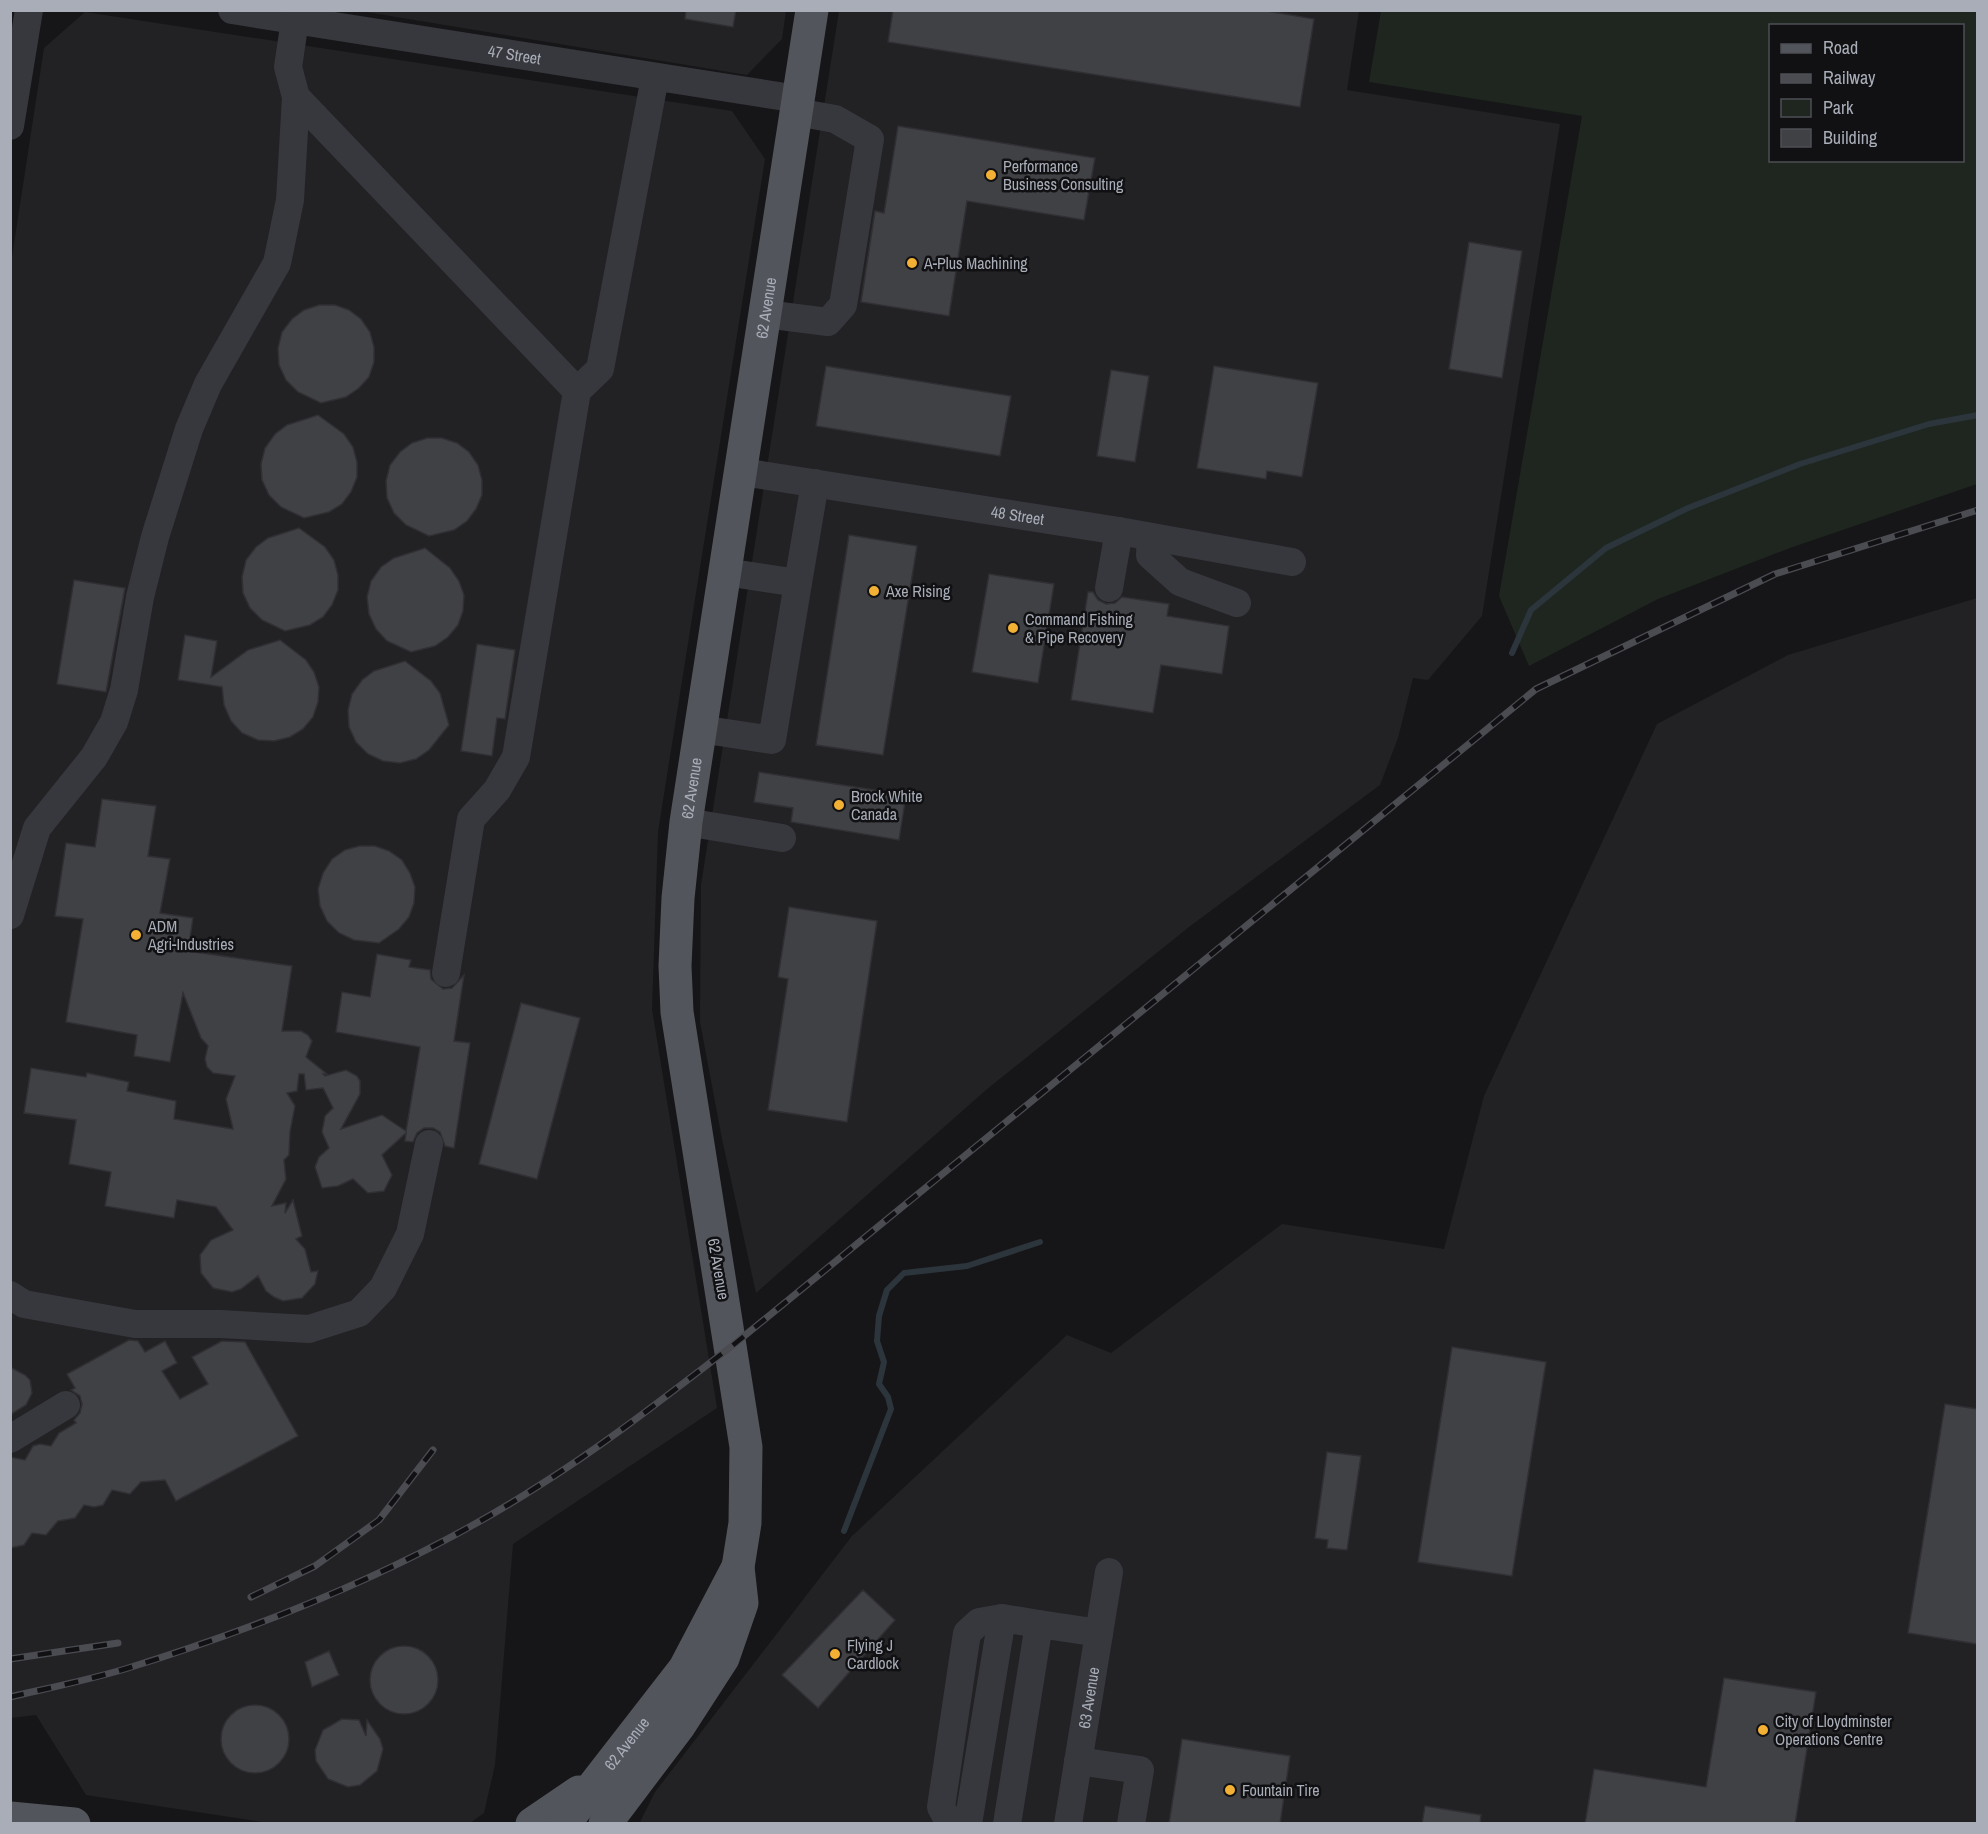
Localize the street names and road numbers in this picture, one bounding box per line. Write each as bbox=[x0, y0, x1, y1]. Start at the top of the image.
street label: 47 Street bbox=[486, 39, 543, 69]
street label: 62 Avenue bbox=[750, 276, 781, 340]
street label: 48 Street bbox=[990, 500, 1046, 530]
street label: 62 Avenue bbox=[676, 756, 707, 820]
street label: 62 Avenue bbox=[703, 1237, 735, 1301]
street label: 63 Avenue bbox=[1073, 1665, 1104, 1730]
street label: 62 Avenue bbox=[599, 1712, 654, 1775]

